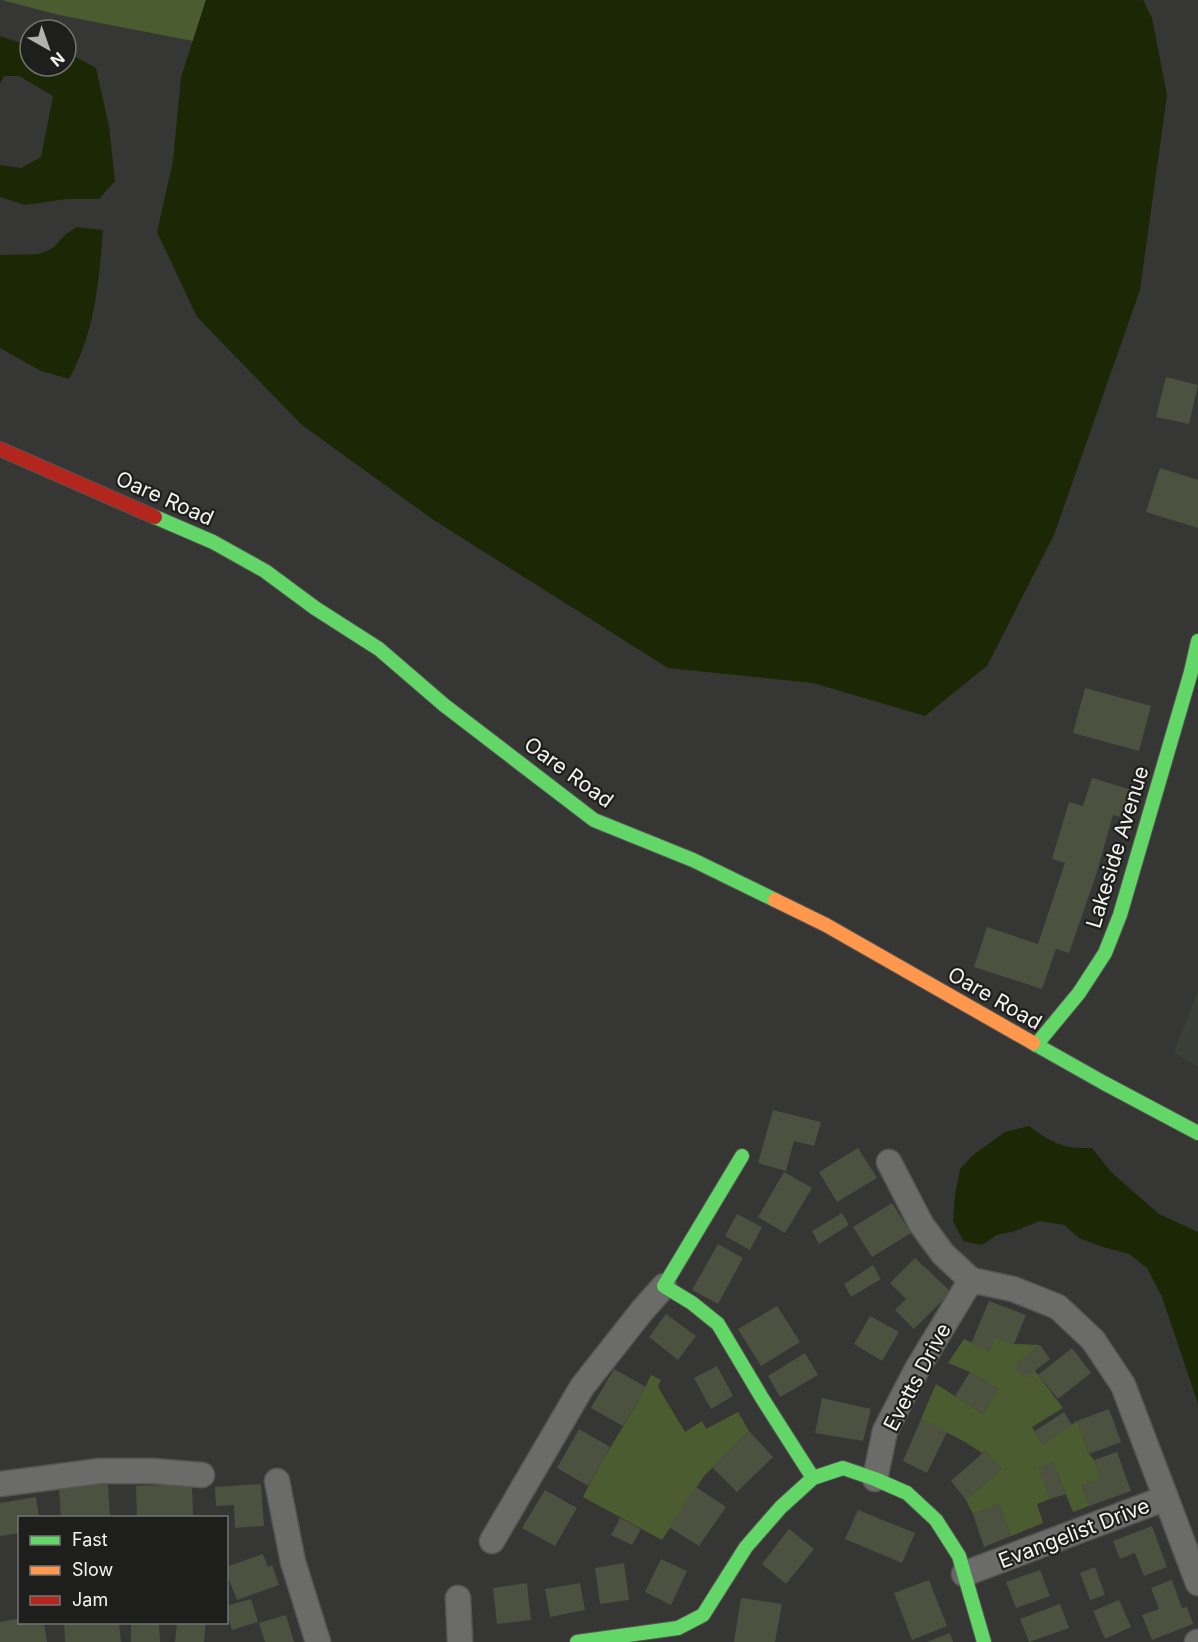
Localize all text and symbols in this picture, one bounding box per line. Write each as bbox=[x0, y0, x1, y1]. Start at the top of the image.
north arrow bbox=[18, 18, 78, 78]
text: N bbox=[47, 48, 69, 71]
street label: Oare Road bbox=[112, 465, 218, 531]
street label: Oare Road bbox=[519, 731, 619, 813]
street label: Lakeside Avenue bbox=[1080, 763, 1154, 931]
street label: Oare Road bbox=[944, 961, 1046, 1035]
street label: Evetts Drive bbox=[878, 1319, 956, 1435]
street label: Evangelist Drive bbox=[995, 1493, 1153, 1573]
legend bbox=[18, 1516, 228, 1624]
text: Fast bbox=[72, 1529, 108, 1550]
text: Slow bbox=[72, 1559, 113, 1580]
text: Jam bbox=[72, 1589, 108, 1610]

